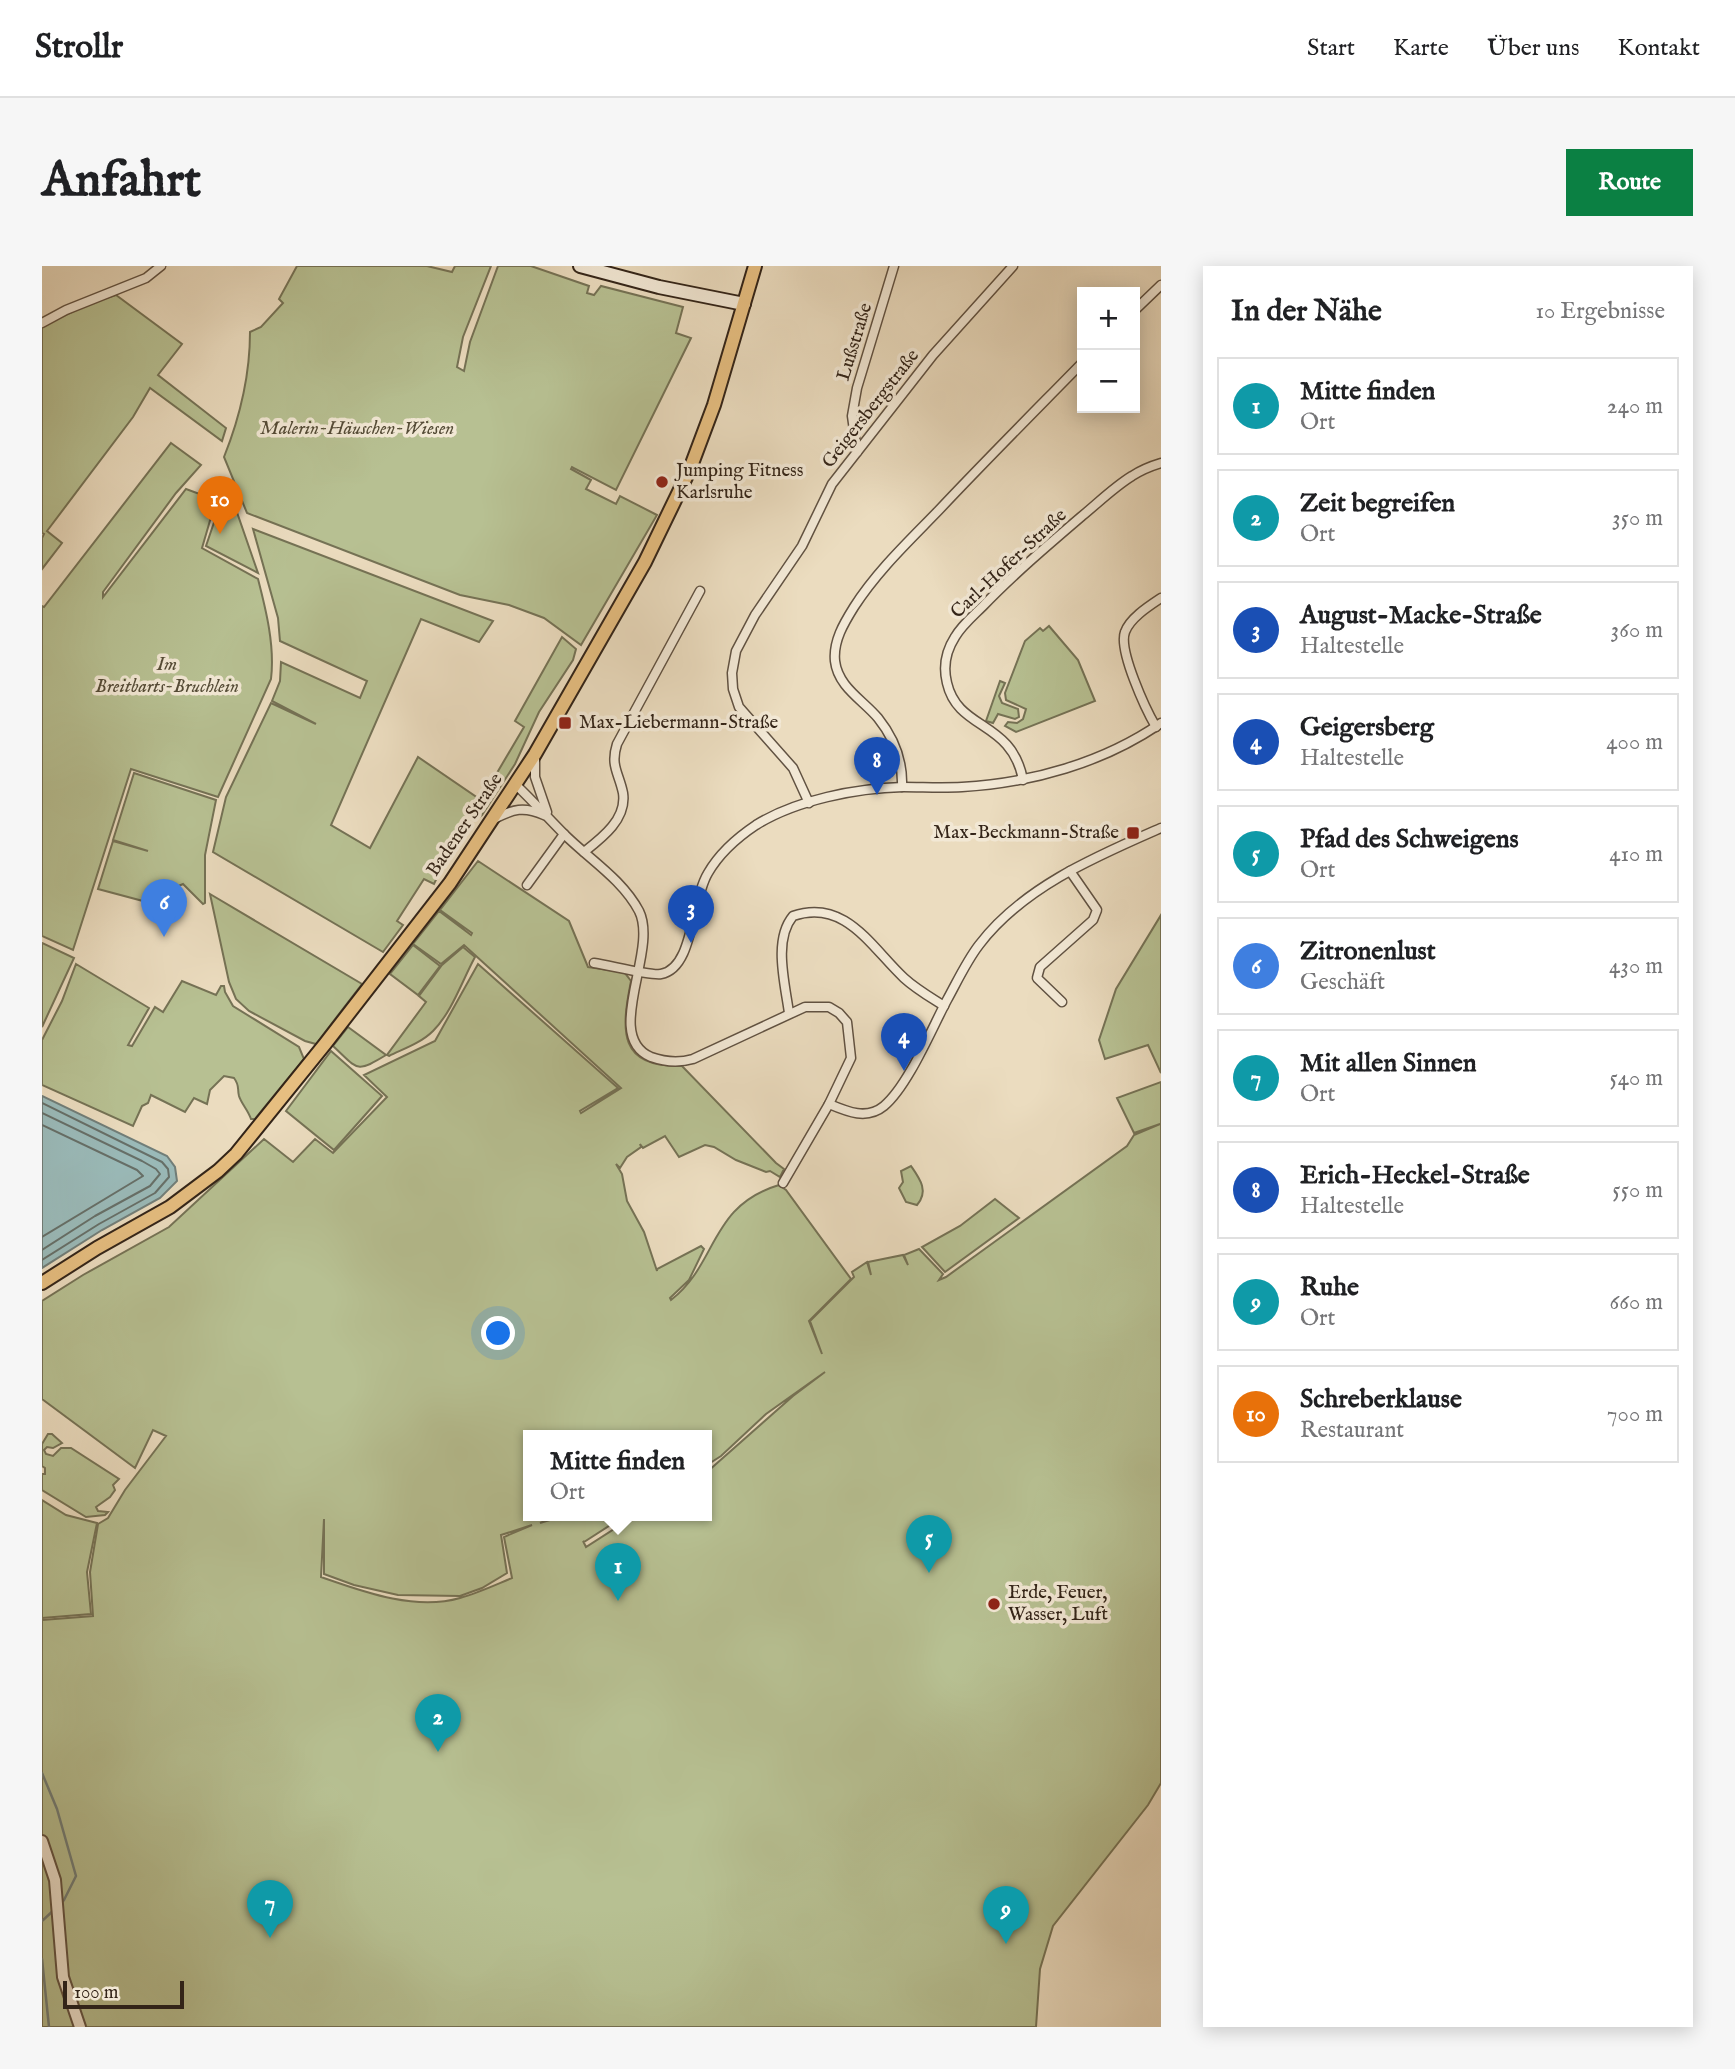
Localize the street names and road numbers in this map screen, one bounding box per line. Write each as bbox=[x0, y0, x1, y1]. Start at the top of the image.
street label: Lußstraße bbox=[832, 300, 878, 384]
street label: Geigersbergstraße bbox=[817, 344, 925, 473]
street label: Carl-Hofer-Straße bbox=[946, 504, 1072, 624]
street label: Badener Straße bbox=[422, 769, 509, 881]

